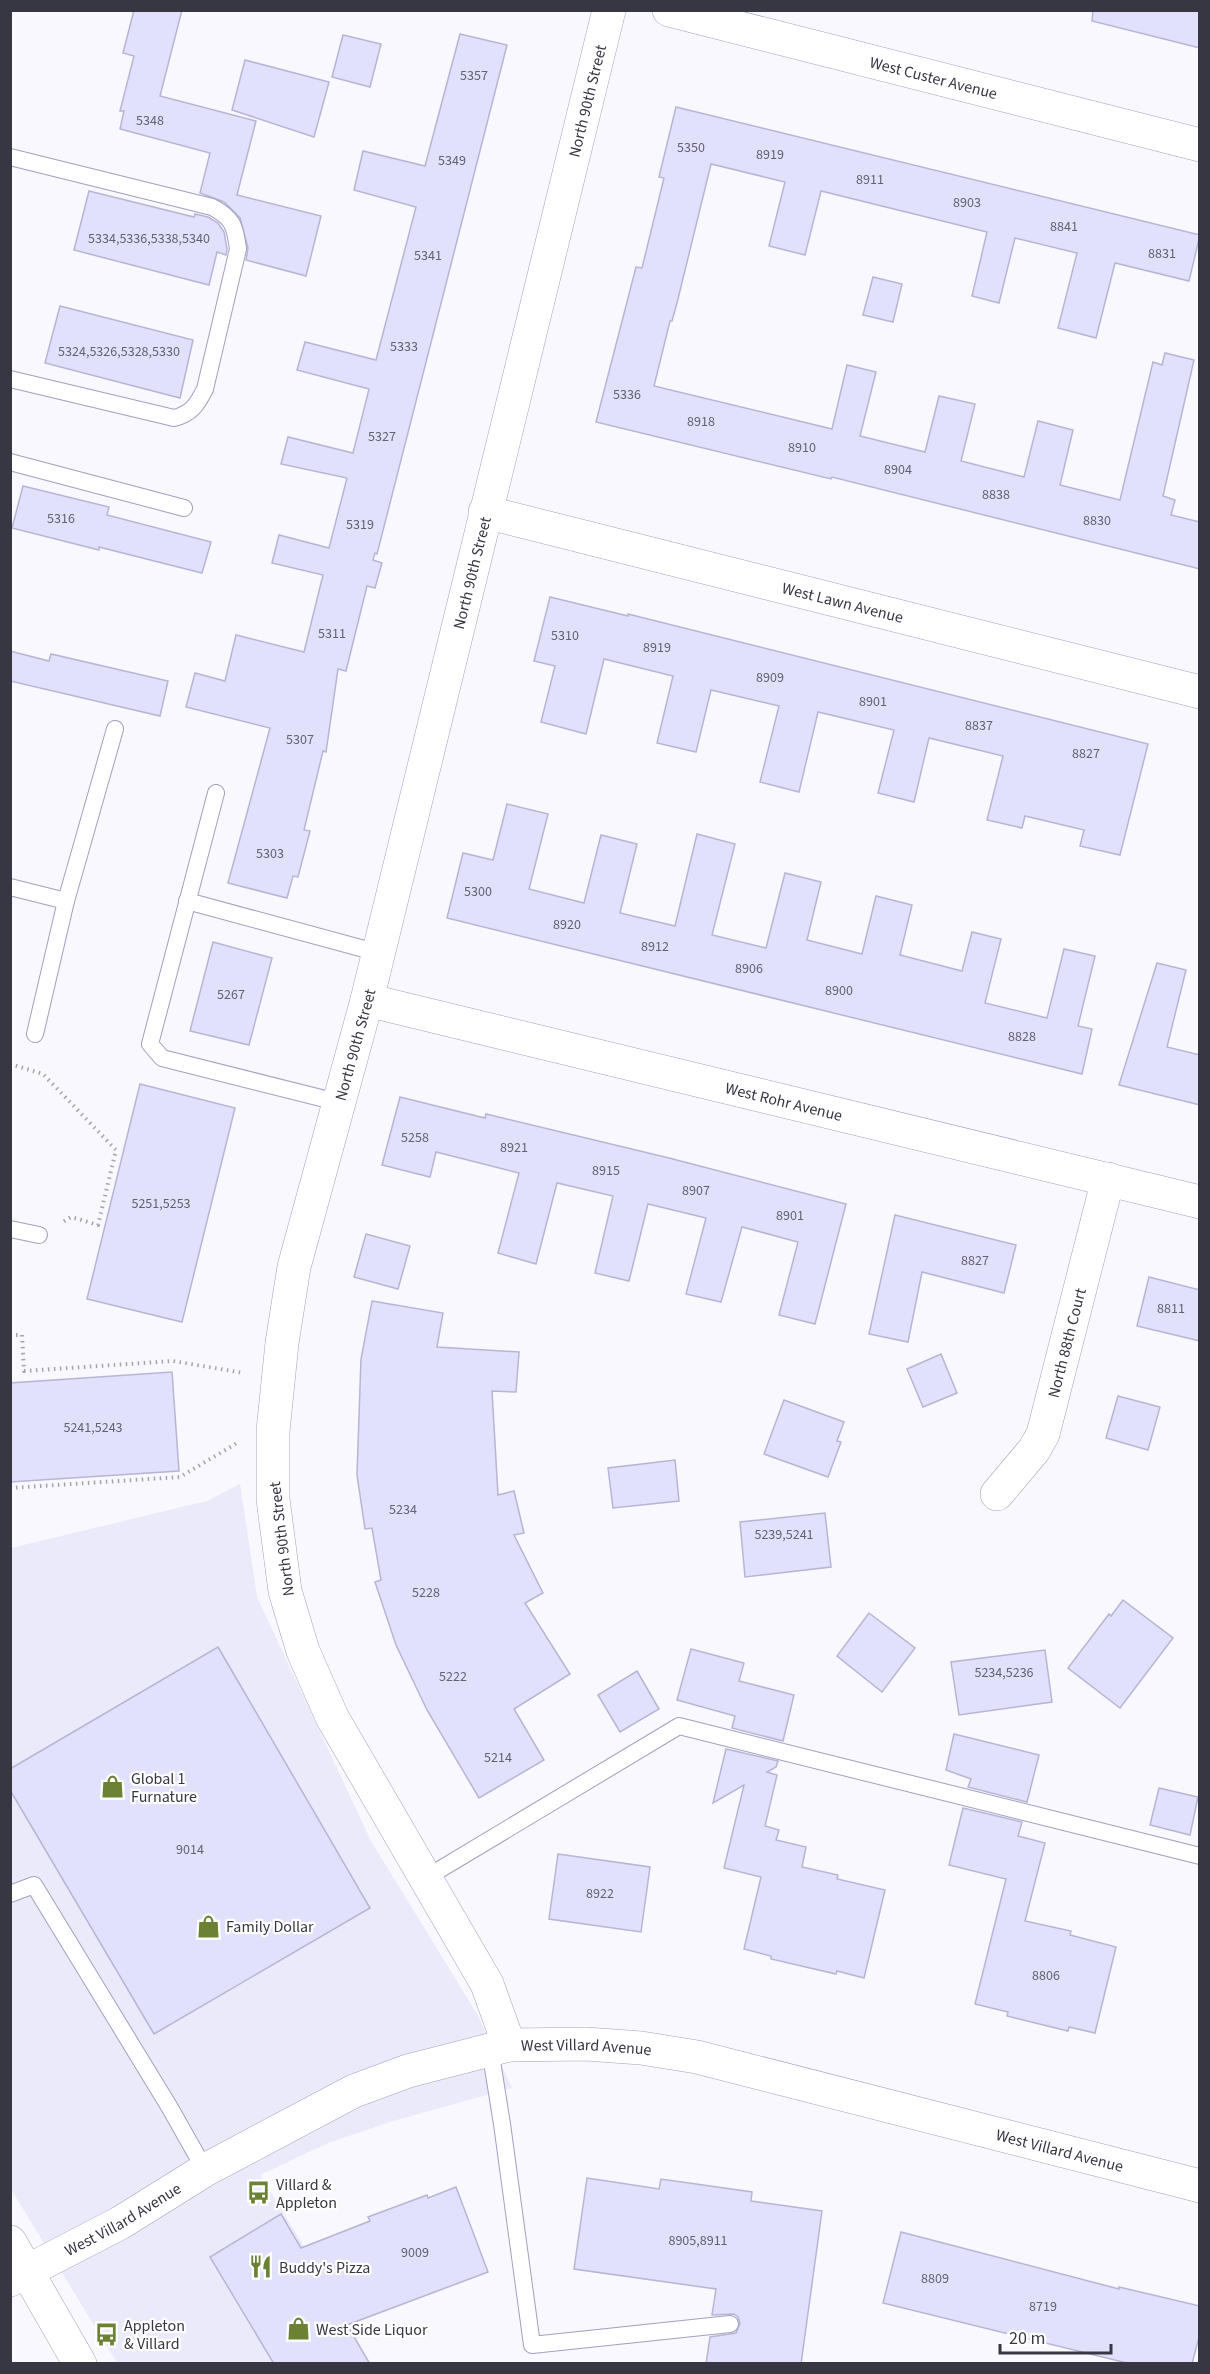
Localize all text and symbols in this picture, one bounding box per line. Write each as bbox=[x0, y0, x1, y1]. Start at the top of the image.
street label: North 90th Street bbox=[563, 42, 612, 160]
street label: West Custer Avenue bbox=[867, 51, 1000, 105]
house number: 5357 bbox=[460, 66, 488, 86]
house number: 5348 bbox=[136, 111, 164, 131]
house number: 5350 bbox=[677, 138, 705, 158]
house number: 8919 bbox=[756, 145, 784, 165]
house number: 5349 bbox=[438, 151, 466, 171]
house number: 8911 bbox=[856, 170, 884, 190]
house number: 8903 bbox=[953, 193, 981, 213]
house number: 8841 bbox=[1050, 217, 1078, 237]
house number: 5334,5336,5338,5340 bbox=[88, 229, 210, 249]
house number: 8831 bbox=[1148, 244, 1176, 264]
house number: 5341 bbox=[414, 246, 442, 266]
house number: 5333 bbox=[390, 337, 418, 357]
house number: 5324,5326,5328,5330 bbox=[58, 342, 180, 362]
house number: 5336 bbox=[613, 385, 641, 405]
house number: 8918 bbox=[687, 412, 715, 432]
house number: 5327 bbox=[368, 427, 396, 447]
house number: 8910 bbox=[788, 438, 816, 458]
house number: 8904 bbox=[884, 460, 912, 480]
house number: 8838 bbox=[982, 485, 1010, 505]
house number: 5316 bbox=[47, 509, 75, 529]
house number: 8830 bbox=[1083, 511, 1111, 531]
street label: North 90th Street bbox=[448, 514, 497, 632]
house number: 5319 bbox=[346, 515, 374, 535]
street label: West Lawn Avenue bbox=[780, 577, 906, 629]
house number: 5311 bbox=[318, 624, 346, 644]
house number: 5310 bbox=[551, 626, 579, 646]
house number: 8919 bbox=[643, 638, 671, 658]
house number: 8909 bbox=[756, 668, 784, 688]
house number: 8901 bbox=[859, 692, 887, 712]
house number: 8837 bbox=[965, 716, 993, 736]
house number: 5307 bbox=[286, 730, 314, 750]
house number: 8827 bbox=[1072, 744, 1100, 764]
house number: 5303 bbox=[256, 844, 284, 864]
house number: 5300 bbox=[464, 882, 492, 902]
house number: 8920 bbox=[553, 915, 581, 935]
house number: 8912 bbox=[641, 937, 669, 957]
house number: 8906 bbox=[735, 959, 763, 979]
house number: 8900 bbox=[825, 981, 853, 1001]
house number: 5267 bbox=[217, 985, 245, 1005]
street label: North 90th Street bbox=[330, 986, 381, 1103]
house number: 8828 bbox=[1008, 1027, 1036, 1047]
street label: West Rohr Avenue bbox=[723, 1077, 845, 1127]
house number: 5258 bbox=[401, 1128, 429, 1148]
house number: 8921 bbox=[500, 1138, 528, 1158]
house number: 8915 bbox=[592, 1161, 620, 1181]
house number: 8907 bbox=[682, 1181, 710, 1201]
house number: 5251,5253 bbox=[131, 1194, 191, 1214]
house number: 8901 bbox=[776, 1206, 804, 1226]
house number: 8827 bbox=[961, 1251, 989, 1271]
street label: North 88th Court bbox=[1043, 1285, 1092, 1400]
house number: 8811 bbox=[1157, 1299, 1185, 1319]
house number: 5241,5243 bbox=[63, 1418, 123, 1438]
street label: North 90th Street bbox=[264, 1480, 300, 1597]
house number: 5234 bbox=[389, 1500, 417, 1520]
house number: 5239,5241 bbox=[754, 1525, 814, 1545]
house number: 5228 bbox=[412, 1583, 440, 1603]
house number: 5234,5236 bbox=[974, 1663, 1034, 1683]
house number: 5222 bbox=[439, 1667, 467, 1687]
house number: 5214 bbox=[484, 1748, 512, 1768]
place label: Global 1 Furnature bbox=[131, 1768, 197, 1808]
shop icon: Global 1 Furnature bbox=[100, 1774, 126, 1800]
house number: 9014 bbox=[176, 1840, 204, 1860]
house number: 8922 bbox=[586, 1884, 614, 1904]
shop icon: Family Dollar bbox=[195, 1913, 221, 1939]
place label: Family Dollar bbox=[226, 1916, 314, 1938]
house number: 8806 bbox=[1032, 1966, 1060, 1986]
street label: West Villard Avenue bbox=[521, 2034, 653, 2062]
street label: West Villard Avenue bbox=[993, 2124, 1126, 2178]
place label: Villard & Appleton bbox=[276, 2174, 337, 2214]
street label: West Villard Avenue bbox=[61, 2178, 185, 2262]
bus stop icon: Villard & Appleton bbox=[245, 2180, 271, 2206]
house number: 8905,8911 bbox=[668, 2231, 728, 2251]
house number: 9009 bbox=[401, 2243, 429, 2263]
restaurant icon: Buddy's Pizza bbox=[248, 2254, 274, 2280]
place label: Buddy's Pizza bbox=[279, 2257, 370, 2279]
house number: 8809 bbox=[921, 2269, 949, 2289]
house number: 8719 bbox=[1029, 2297, 1057, 2317]
place label: Appleton & Villard bbox=[124, 2315, 185, 2355]
shop icon: West Side Liquor bbox=[285, 2316, 311, 2342]
scale bar bbox=[1000, 2317, 1111, 2355]
place label: West Side Liquor bbox=[316, 2319, 428, 2341]
bus stop icon: Appleton & Villard bbox=[93, 2321, 119, 2347]
text: 20 m bbox=[1009, 2326, 1045, 2351]

